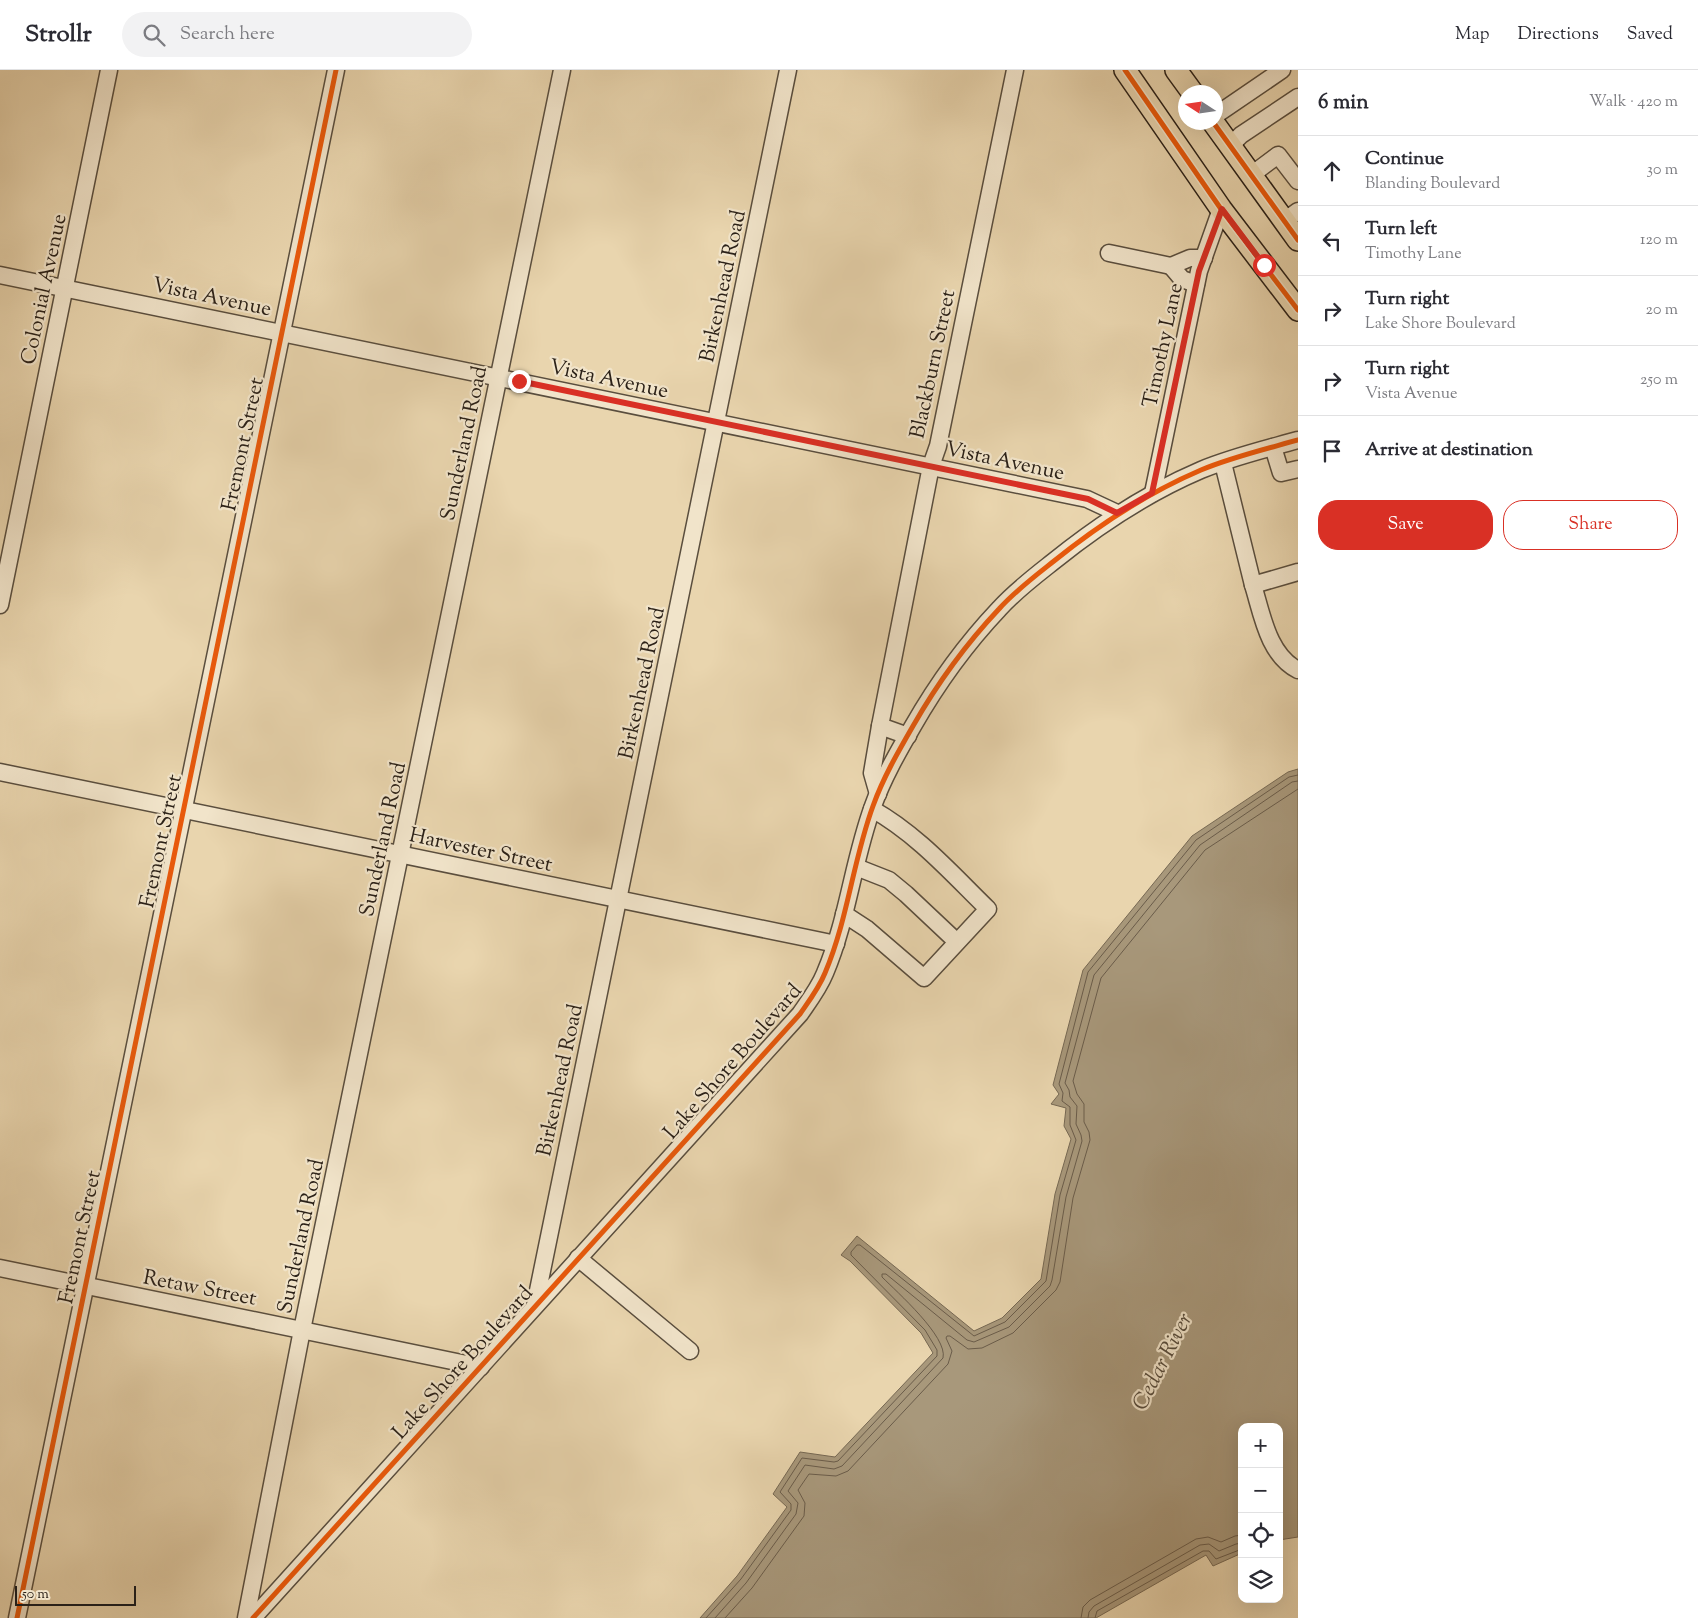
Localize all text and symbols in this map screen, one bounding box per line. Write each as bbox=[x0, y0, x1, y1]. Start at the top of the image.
search box bbox=[122, 12, 472, 57]
text: Strollr bbox=[25, 18, 92, 52]
icon: search bbox=[140, 21, 168, 49]
text: Search here bbox=[180, 21, 275, 48]
text: Map bbox=[1455, 22, 1490, 48]
text: Directions bbox=[1518, 22, 1599, 48]
text: Saved bbox=[1627, 22, 1673, 48]
north arrow bbox=[1178, 85, 1223, 130]
text: 6 min bbox=[1318, 88, 1369, 118]
text: Walk · 420 m bbox=[1589, 91, 1678, 114]
text: Continue bbox=[1365, 146, 1444, 173]
icon: ahead bbox=[1318, 157, 1346, 185]
text: 30 m bbox=[1647, 159, 1678, 182]
text: Blanding Boulevard bbox=[1365, 173, 1500, 196]
street label: Birkenhead Road bbox=[693, 207, 755, 365]
street label: Colonial Avenue bbox=[14, 211, 76, 368]
text: Turn left bbox=[1365, 216, 1437, 243]
icon: left bbox=[1318, 227, 1346, 255]
text: 120 m bbox=[1640, 229, 1678, 252]
text: Timothy Lane bbox=[1365, 243, 1462, 266]
route start bbox=[1253, 254, 1276, 277]
street label: Vista Avenue bbox=[149, 271, 274, 325]
street label: Timothy Lane bbox=[1136, 280, 1192, 411]
text: Turn right bbox=[1365, 286, 1449, 313]
street label: Blackburn Street bbox=[904, 287, 964, 442]
icon: right bbox=[1318, 297, 1346, 325]
text: 20 m bbox=[1645, 299, 1678, 322]
text: Lake Shore Boulevard bbox=[1365, 313, 1516, 336]
street label: Vista Avenue bbox=[546, 353, 671, 407]
text: Turn right bbox=[1365, 356, 1449, 383]
street label: Sunderland Road bbox=[434, 363, 496, 523]
icon: right bbox=[1318, 367, 1346, 395]
text: 250 m bbox=[1640, 369, 1678, 392]
route end bbox=[508, 370, 531, 393]
street label: Fremont Street bbox=[215, 375, 273, 514]
text: Vista Avenue bbox=[1365, 383, 1458, 406]
street label: Vista Avenue bbox=[942, 435, 1067, 489]
icon: arrive bbox=[1318, 437, 1346, 465]
text: Arrive at destination bbox=[1365, 437, 1533, 464]
button: Save bbox=[1318, 500, 1493, 550]
button: Share bbox=[1503, 500, 1678, 550]
street label: Birkenhead Road bbox=[612, 604, 674, 762]
street label: Sunderland Road bbox=[353, 759, 415, 919]
street label: Fremont Street bbox=[133, 772, 191, 911]
street label: Harvester Street bbox=[406, 821, 555, 881]
street label: Lake Shore Boulevard bbox=[657, 978, 810, 1147]
street label: Birkenhead Road bbox=[530, 1001, 592, 1159]
street label: Sunderland Road bbox=[271, 1156, 333, 1316]
street label: Fremont Street bbox=[52, 1168, 110, 1307]
street label: Retaw Street bbox=[140, 1263, 259, 1315]
street label: Lake Shore Boulevard bbox=[386, 1280, 541, 1447]
water label: Cedar River bbox=[1125, 1308, 1202, 1417]
map controls bbox=[1238, 1423, 1283, 1603]
button: + bbox=[1238, 1423, 1283, 1468]
button: − bbox=[1238, 1468, 1283, 1513]
button: locate bbox=[1238, 1513, 1283, 1558]
button: layers bbox=[1238, 1558, 1283, 1603]
scale bar bbox=[15, 1583, 136, 1606]
text: 50 m bbox=[22, 1585, 49, 1605]

